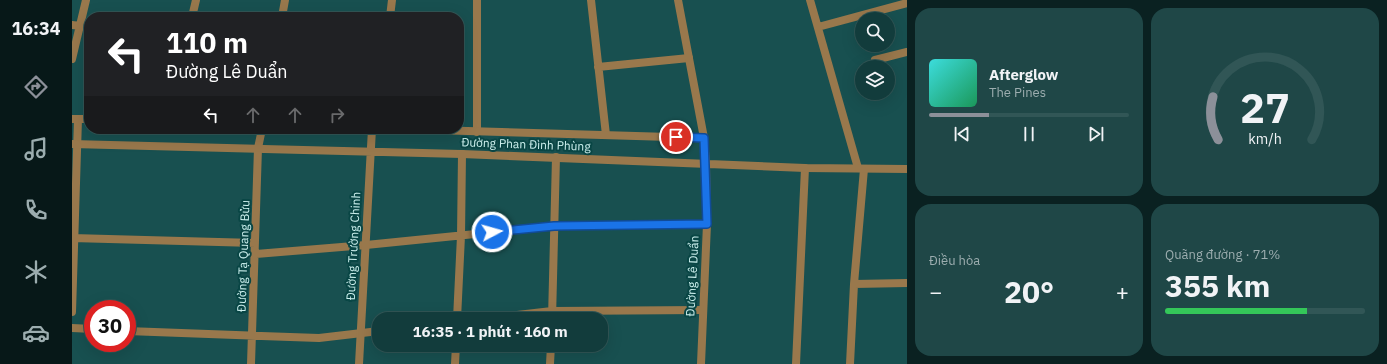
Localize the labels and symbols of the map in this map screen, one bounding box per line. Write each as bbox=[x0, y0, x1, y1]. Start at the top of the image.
pin bbox=[659, 120, 693, 154]
street label: Đường Phan Đình Phùng bbox=[461, 134, 592, 154]
street label: Đường Trường Chinh bbox=[343, 191, 363, 301]
street label: Đường Tạ Quang Bửu bbox=[234, 200, 252, 312]
position arrow bbox=[471, 211, 513, 253]
street label: Đường Lê Duẩn bbox=[682, 235, 702, 317]
speed limit sign: 30 bbox=[84, 300, 136, 352]

